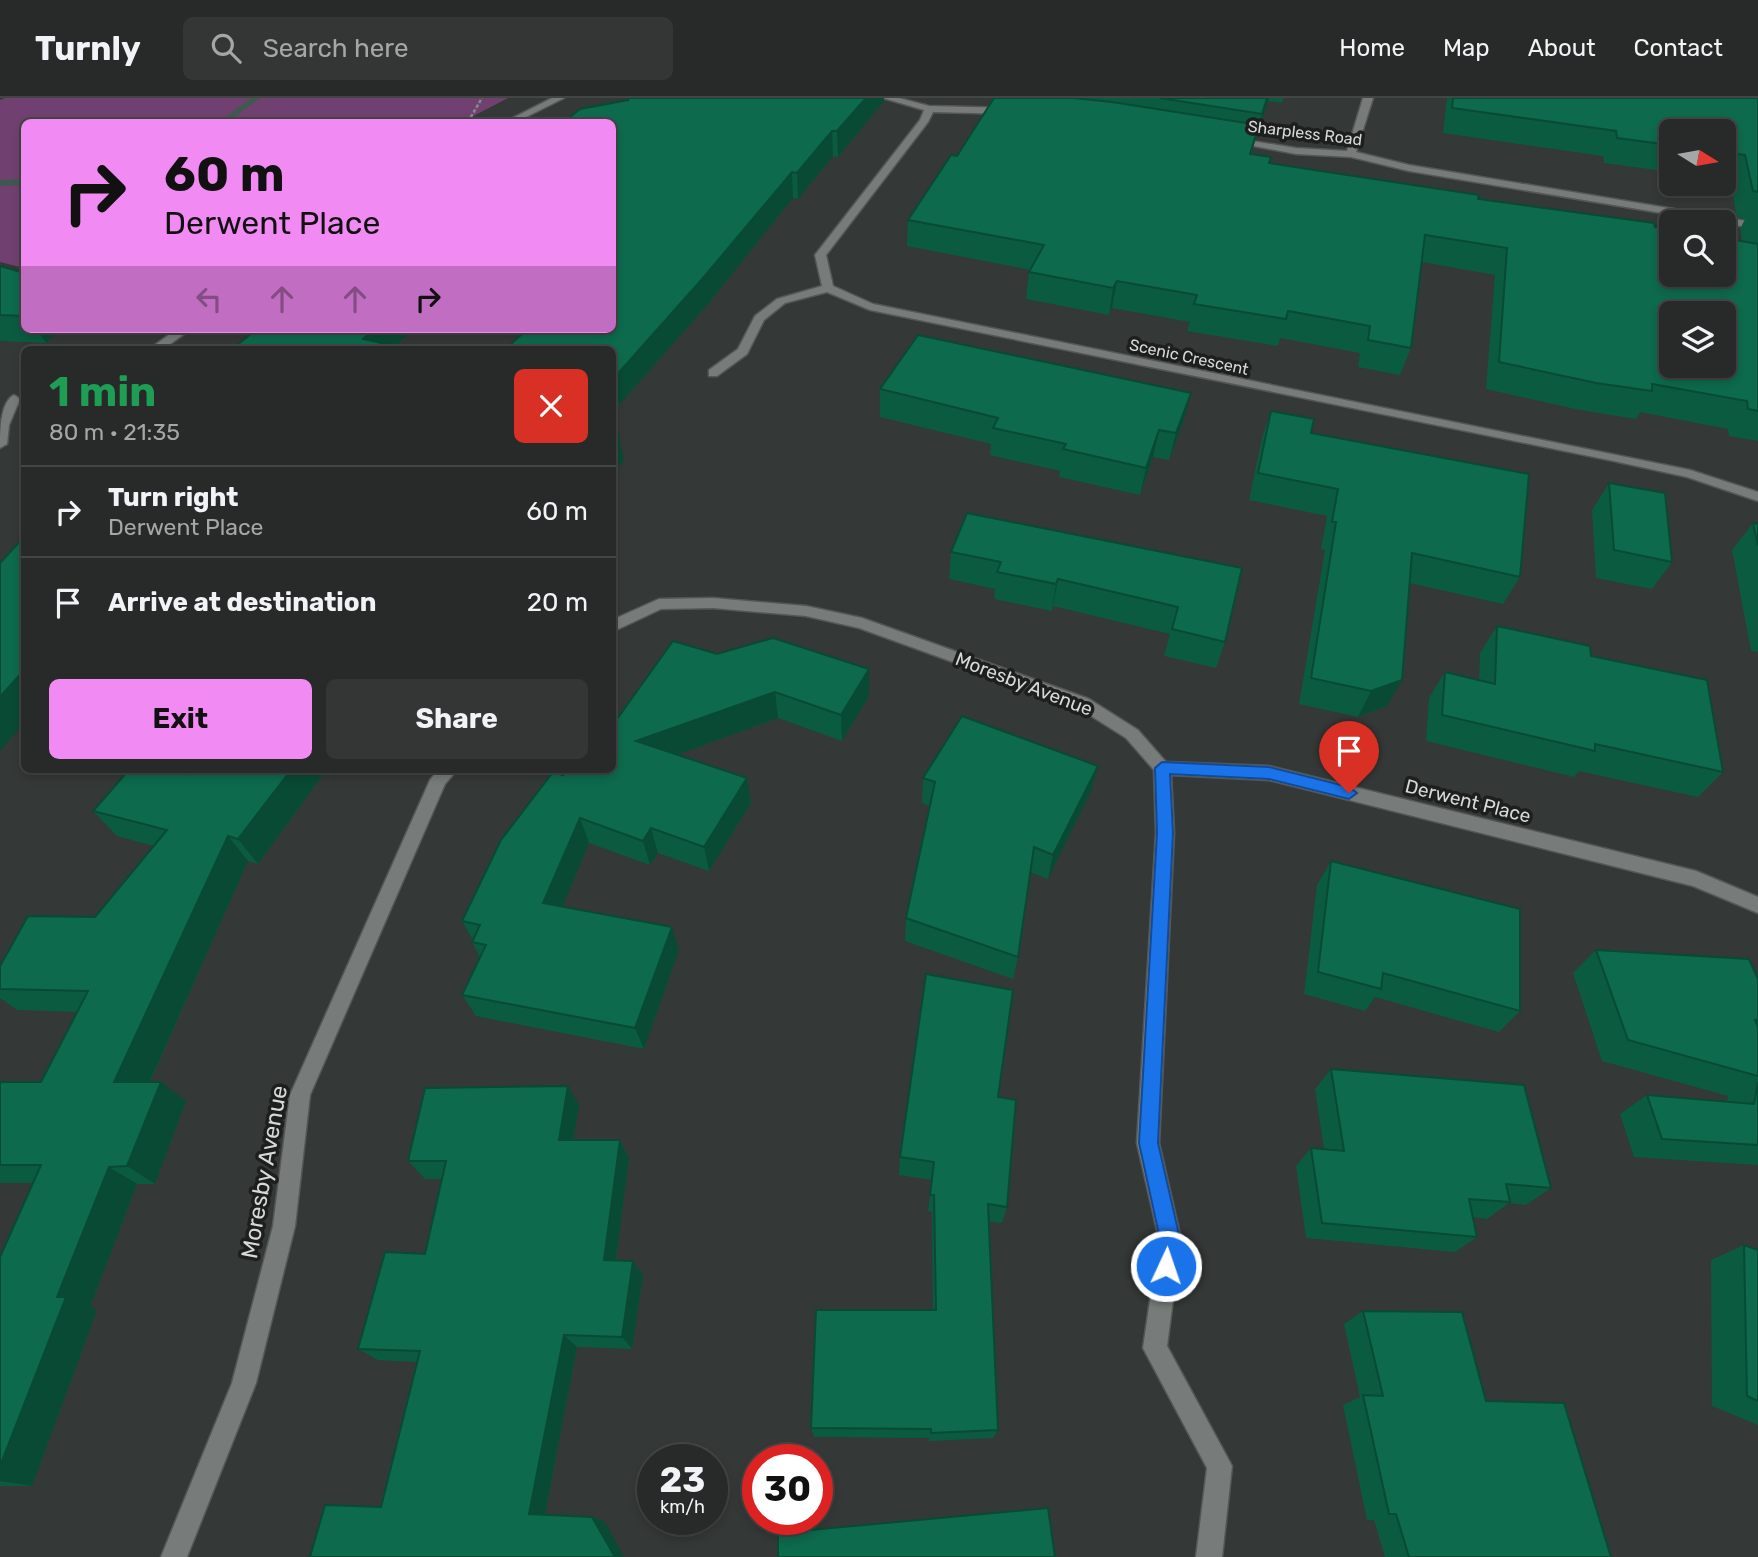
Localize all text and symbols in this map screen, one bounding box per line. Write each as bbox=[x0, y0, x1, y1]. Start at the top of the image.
search box bbox=[183, 17, 673, 80]
text: Turnly bbox=[35, 29, 141, 68]
icon: search bbox=[207, 29, 245, 67]
text: Search here bbox=[263, 33, 409, 64]
text: Home bbox=[1339, 34, 1405, 62]
text: Map bbox=[1443, 34, 1490, 62]
text: About bbox=[1528, 34, 1596, 62]
text: Contact bbox=[1634, 34, 1723, 62]
street label: Sharpless Road bbox=[1247, 117, 1363, 149]
north arrow bbox=[1659, 119, 1736, 196]
map controls bbox=[1659, 119, 1736, 378]
text: 60 m bbox=[164, 145, 285, 203]
icon: right bbox=[49, 147, 140, 238]
text: Derwent Place bbox=[164, 204, 380, 242]
button: search bbox=[1659, 210, 1736, 287]
icon: left bbox=[190, 280, 228, 318]
icon: ahead bbox=[263, 280, 301, 318]
icon: ahead bbox=[336, 280, 374, 318]
icon: right bbox=[409, 280, 447, 318]
button: layers bbox=[1659, 301, 1736, 378]
street label: Scenic Crescent bbox=[1128, 335, 1250, 379]
text: 1 min bbox=[49, 367, 156, 417]
button: close bbox=[514, 369, 588, 443]
text: 80 m · 21:35 bbox=[49, 418, 180, 446]
text: Turn right bbox=[108, 482, 238, 513]
icon: right bbox=[49, 493, 87, 531]
text: 60 m bbox=[526, 496, 588, 527]
text: Derwent Place bbox=[108, 513, 264, 541]
icon: arrive bbox=[49, 584, 87, 622]
text: Arrive at destination bbox=[108, 587, 376, 618]
text: 20 m bbox=[527, 587, 588, 618]
street label: Moresby Avenue bbox=[952, 647, 1096, 721]
button: Exit bbox=[49, 679, 312, 759]
button: Share bbox=[326, 679, 588, 759]
pin bbox=[1319, 721, 1379, 793]
icon: arrive bbox=[1330, 732, 1368, 770]
street label: Derwent Place bbox=[1403, 774, 1533, 828]
street label: Moresby Avenue bbox=[235, 1083, 293, 1261]
position arrow bbox=[1129, 1229, 1203, 1303]
speed limit sign: 30 bbox=[742, 1444, 833, 1535]
text: 23 bbox=[660, 1459, 705, 1501]
text: km/h bbox=[660, 1496, 705, 1518]

